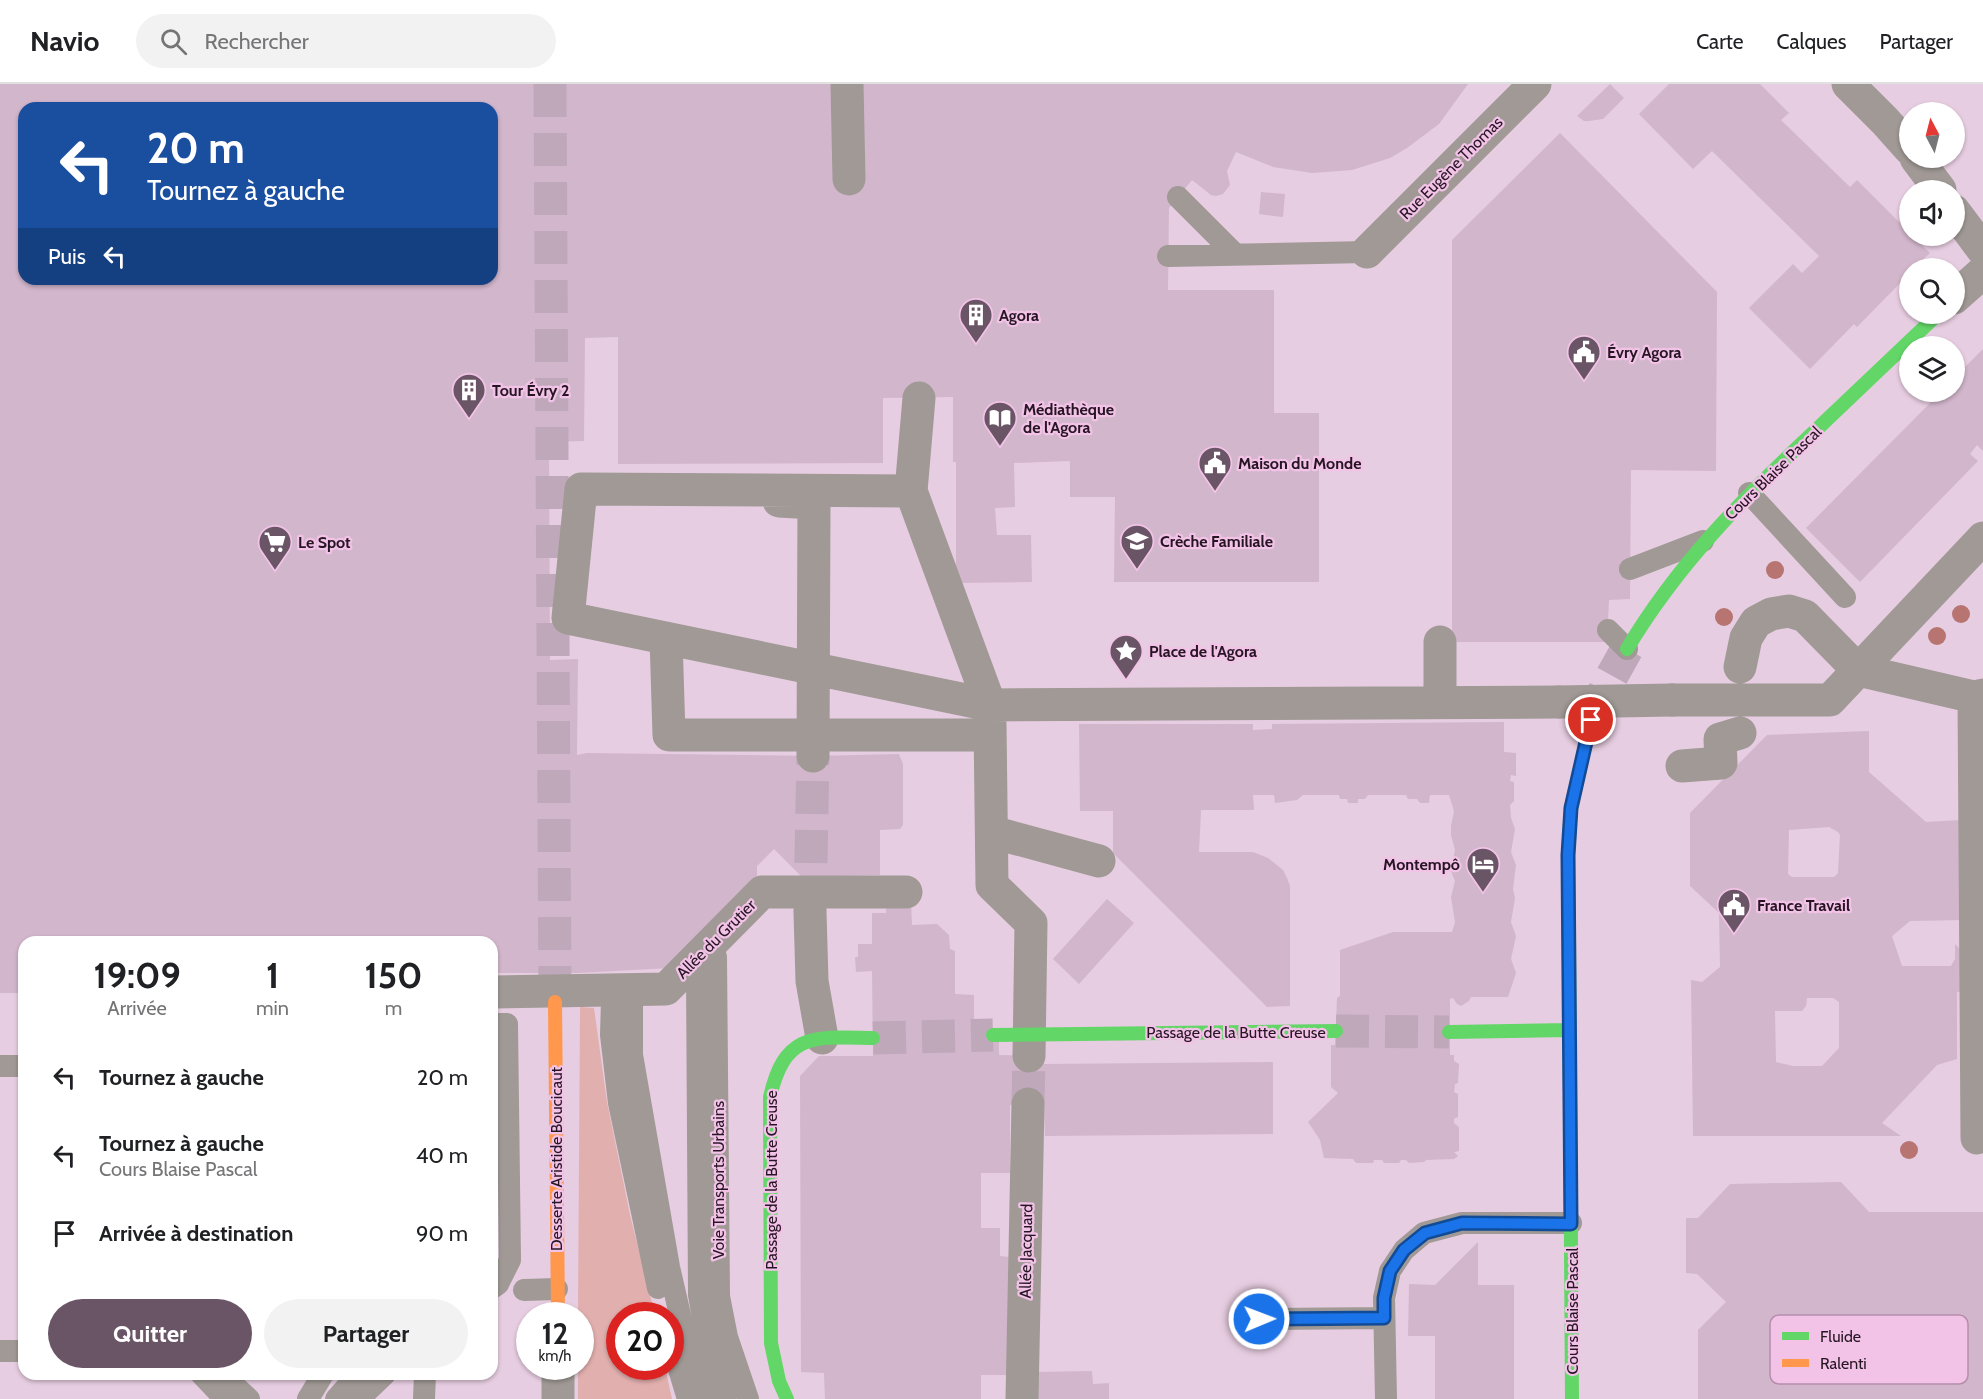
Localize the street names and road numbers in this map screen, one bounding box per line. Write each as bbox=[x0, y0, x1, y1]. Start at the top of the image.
street label: Rue Eugène Thomas bbox=[1396, 112, 1507, 223]
street label: Cours Blaise Pascal bbox=[1721, 422, 1825, 524]
street label: Allée du Grutier bbox=[672, 895, 760, 983]
street label: Passage de la Butte Creuse bbox=[1146, 1023, 1326, 1042]
street label: Desserte Aristide Boucicaut bbox=[547, 1066, 566, 1251]
street label: Passage de la Butte Creuse bbox=[762, 1090, 781, 1270]
street label: Voie Transports Urbains bbox=[709, 1100, 728, 1259]
street label: Allée Jacquard bbox=[1016, 1204, 1036, 1298]
street label: Cours Blaise Pascal bbox=[1563, 1247, 1582, 1374]

